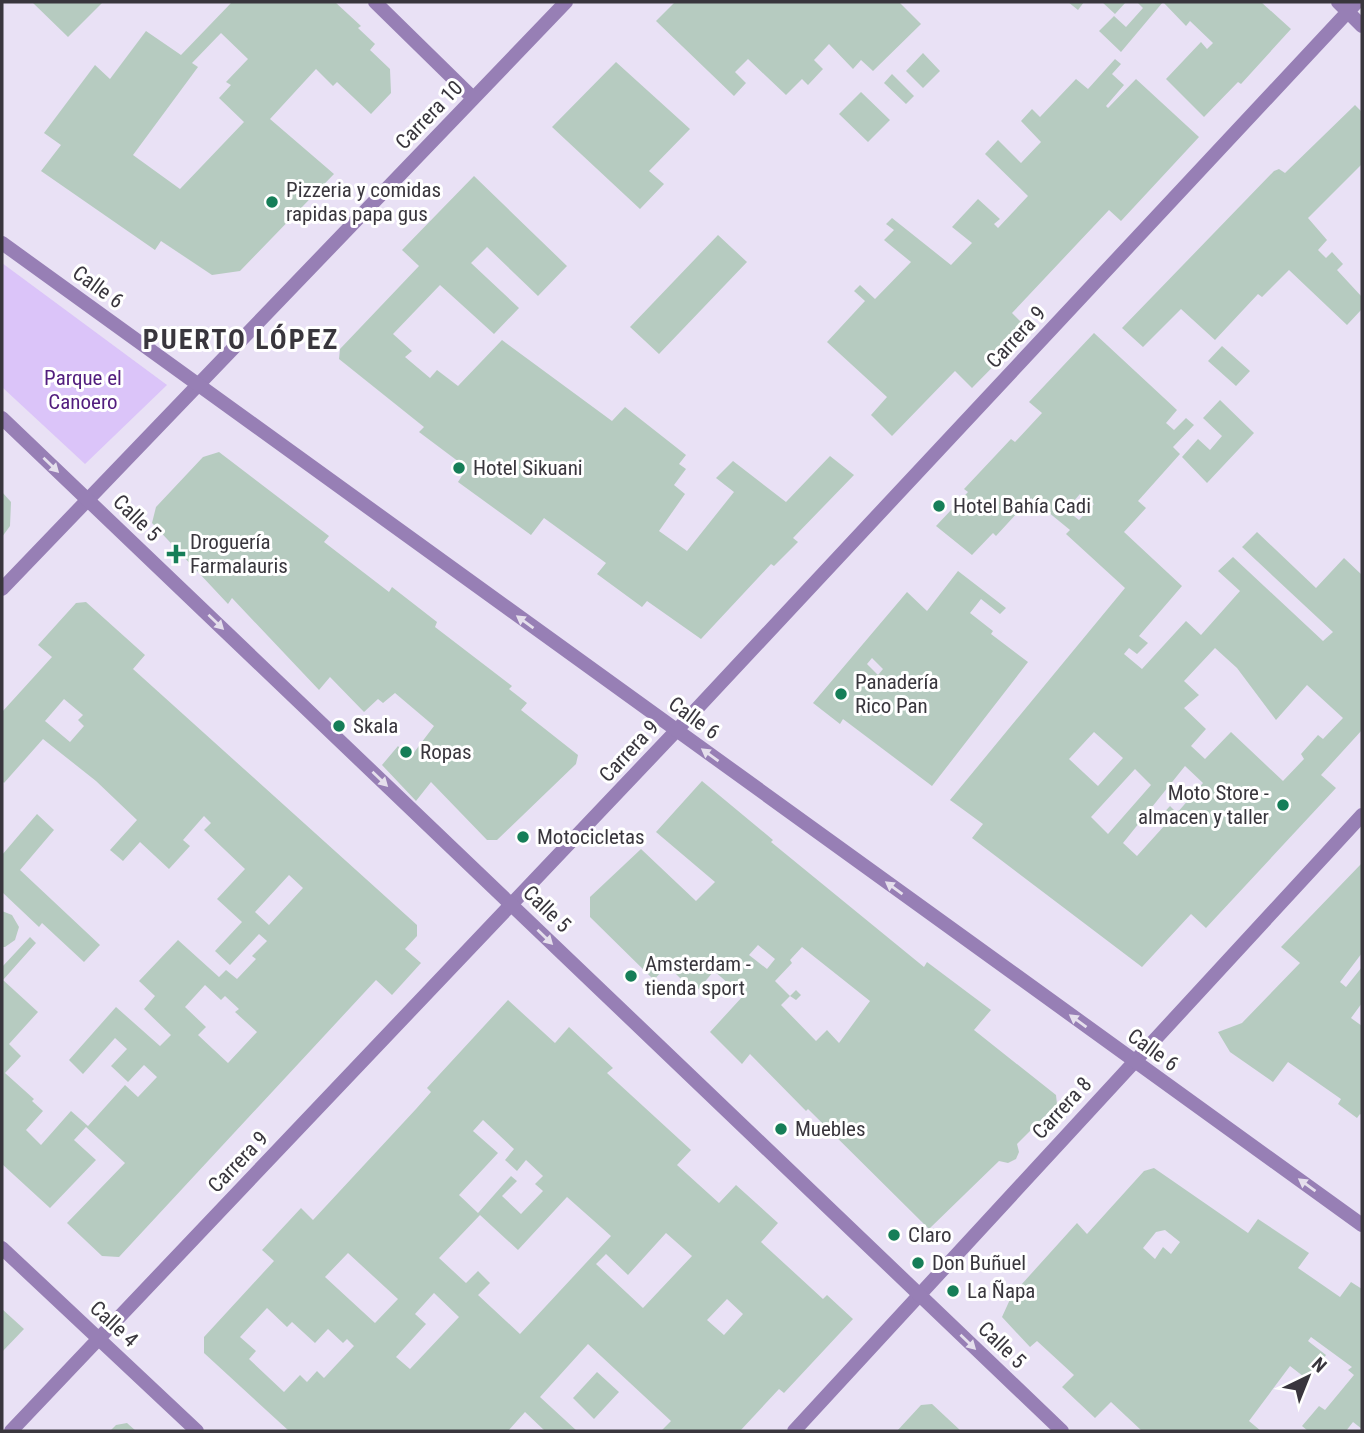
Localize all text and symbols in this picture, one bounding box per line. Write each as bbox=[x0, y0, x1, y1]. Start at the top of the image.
street label: Carrera 10 bbox=[390, 76, 468, 154]
place label: Pizzeria y comidas rapidas papa gus bbox=[286, 178, 441, 226]
marker: Pizzeria y comidas rapidas papa gus bbox=[264, 194, 280, 210]
street label: Calle 6 bbox=[68, 261, 128, 313]
street label: Carrera 9 bbox=[981, 301, 1051, 373]
district label: PUERTO LÓPEZ bbox=[143, 323, 339, 356]
park label: Parque el Canoero bbox=[44, 366, 122, 414]
place label: Hotel Sikuani bbox=[473, 456, 583, 480]
one-way arrow bbox=[42, 457, 59, 473]
marker: Hotel Sikuani bbox=[451, 460, 467, 476]
street label: Calle 5 bbox=[108, 490, 166, 546]
place label: Hotel Bahía Cadi bbox=[953, 494, 1091, 518]
marker: Hotel Bahía Cadi bbox=[931, 498, 947, 514]
place label: Droguería Farmalauris bbox=[190, 530, 288, 578]
marker: Droguería Farmalauris bbox=[168, 546, 184, 562]
one-way arrow bbox=[207, 614, 224, 630]
one-way arrow bbox=[516, 615, 534, 629]
place label: Panadería Rico Pan bbox=[855, 670, 938, 718]
marker: Panadería Rico Pan bbox=[833, 686, 849, 702]
street label: Calle 6 bbox=[664, 692, 724, 744]
place label: Skala bbox=[353, 714, 398, 738]
street label: Carrera 9 bbox=[594, 715, 664, 787]
marker: Skala bbox=[331, 718, 347, 734]
place label: Ropas bbox=[420, 740, 472, 764]
marker: Ropas bbox=[398, 744, 414, 760]
one-way arrow bbox=[701, 748, 719, 762]
one-way arrow bbox=[371, 771, 388, 787]
place label: Moto Store - almacen y taller bbox=[1138, 781, 1269, 829]
marker: Moto Store - almacen y taller bbox=[1275, 797, 1291, 813]
place label: Motocicletas bbox=[537, 825, 645, 849]
marker: Motocicletas bbox=[515, 829, 531, 845]
street label: Calle 5 bbox=[518, 881, 576, 937]
one-way arrow bbox=[885, 881, 903, 895]
one-way arrow bbox=[536, 928, 553, 944]
place label: Amsterdam - tienda sport bbox=[645, 952, 751, 1000]
marker: Amsterdam - tienda sport bbox=[623, 968, 639, 984]
one-way arrow bbox=[1070, 1014, 1088, 1029]
street label: Calle 6 bbox=[1123, 1024, 1183, 1076]
street label: Carrera 8 bbox=[1027, 1072, 1097, 1144]
place label: Muebles bbox=[795, 1117, 865, 1141]
marker: Muebles bbox=[773, 1121, 789, 1137]
street label: Carrera 9 bbox=[203, 1126, 273, 1198]
one-way arrow bbox=[1298, 1179, 1316, 1193]
place label: Claro bbox=[908, 1223, 952, 1247]
marker: Claro bbox=[886, 1227, 902, 1243]
place label: Don Buñuel bbox=[932, 1251, 1026, 1275]
marker: Don Buñuel bbox=[910, 1255, 926, 1271]
place label: La Ñapa bbox=[967, 1279, 1035, 1303]
marker: La Ñapa bbox=[945, 1283, 961, 1299]
street label: Calle 4 bbox=[85, 1296, 143, 1352]
street label: Calle 5 bbox=[973, 1317, 1031, 1373]
one-way arrow bbox=[960, 1333, 977, 1350]
north arrow bbox=[1273, 1342, 1343, 1412]
text: N bbox=[1307, 1353, 1331, 1377]

